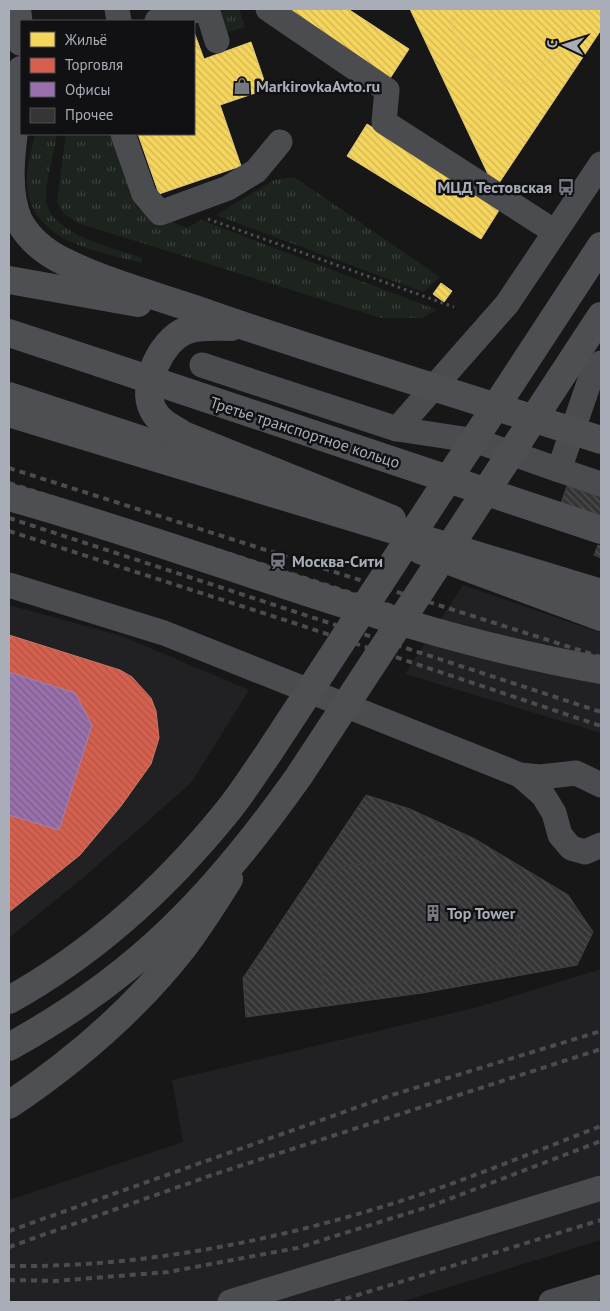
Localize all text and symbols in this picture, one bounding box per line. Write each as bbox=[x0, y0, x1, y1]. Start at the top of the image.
legend bbox=[20, 20, 195, 135]
north arrow bbox=[540, 20, 590, 70]
text: Жильё bbox=[64, 30, 107, 49]
text: С bbox=[543, 39, 561, 49]
text: Торговля bbox=[65, 55, 123, 74]
shop icon: MarkirovkaAvto.ru bbox=[232, 76, 252, 96]
place label: MarkirovkaAvto.ru bbox=[256, 76, 380, 96]
text: Офисы bbox=[65, 80, 110, 99]
text: Прочее bbox=[65, 105, 113, 124]
place label: МЦД Тестовская bbox=[437, 177, 552, 197]
bus stop icon: МЦД Тестовская bbox=[556, 177, 576, 197]
street label: Третье транспортное кольцо bbox=[207, 392, 403, 472]
station icon: Москва-Сити bbox=[268, 551, 288, 571]
place label: Москва-Сити bbox=[292, 551, 383, 571]
building icon: Top Tower bbox=[423, 903, 443, 923]
place label: Top Tower bbox=[447, 903, 516, 923]

